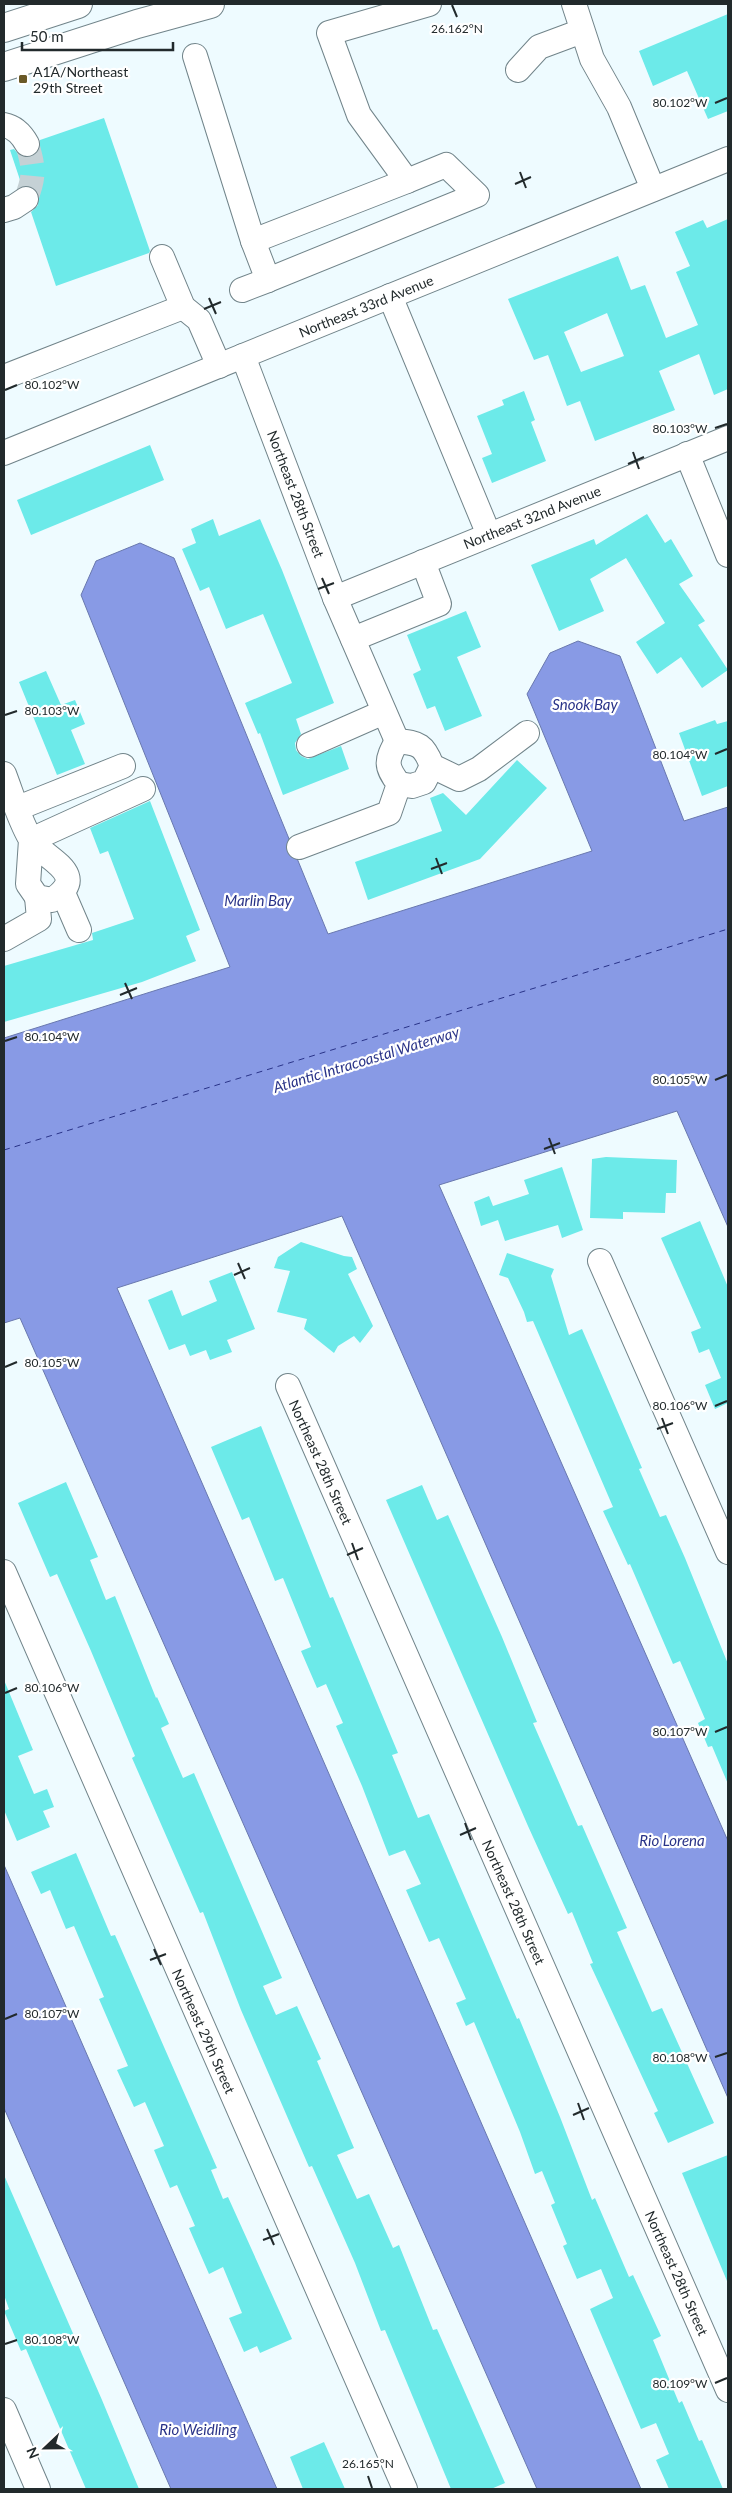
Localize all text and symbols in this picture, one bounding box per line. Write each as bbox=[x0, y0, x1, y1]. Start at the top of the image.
scale bar bbox=[22, 20, 174, 52]
text: 26.162°N bbox=[431, 21, 483, 36]
text: 50 m bbox=[30, 27, 64, 45]
place label: A1A/Northeast 29th Street bbox=[33, 63, 128, 96]
marker: A1A/Northeast 29th Street bbox=[17, 73, 29, 85]
text: 80.102°W bbox=[652, 95, 708, 110]
street label: Northeast 33rd Avenue bbox=[296, 271, 436, 341]
text: 80.102°W bbox=[24, 377, 80, 392]
text: 80.103°W bbox=[652, 421, 708, 436]
street label: Northeast 28th Street bbox=[264, 428, 328, 560]
street label: Northeast 32nd Avenue bbox=[461, 482, 603, 552]
water label: Snook Bay bbox=[552, 695, 618, 713]
text: 80.103°W bbox=[24, 703, 80, 718]
text: 80.104°W bbox=[652, 747, 708, 762]
water label: Marlin Bay bbox=[224, 891, 293, 909]
water label: Atlantic Intracoastal Waterway bbox=[270, 1022, 462, 1096]
text: 80.104°W bbox=[24, 1029, 80, 1044]
text: 80.105°W bbox=[652, 1072, 708, 1087]
text: 80.105°W bbox=[24, 1355, 80, 1370]
street label: Northeast 28th Street bbox=[286, 1397, 356, 1527]
text: 80.106°W bbox=[652, 1398, 708, 1413]
text: 80.106°W bbox=[24, 1680, 80, 1695]
text: 80.107°W bbox=[652, 1724, 708, 1739]
water label: Rio Lorena bbox=[639, 1831, 705, 1849]
street label: Northeast 28th Street bbox=[479, 1837, 549, 1967]
street label: Northeast 29th Street bbox=[169, 1966, 239, 2096]
text: 80.107°W bbox=[24, 2006, 80, 2021]
text: 80.108°W bbox=[652, 2050, 708, 2065]
street label: Northeast 28th Street bbox=[642, 2208, 712, 2338]
text: 80.108°W bbox=[24, 2332, 80, 2347]
text: 80.109°W bbox=[652, 2376, 708, 2391]
water label: Rio Weidling bbox=[159, 2420, 237, 2438]
north arrow bbox=[20, 2423, 70, 2473]
text: N bbox=[23, 2445, 42, 2461]
text: 26.165°N bbox=[342, 2456, 394, 2471]

